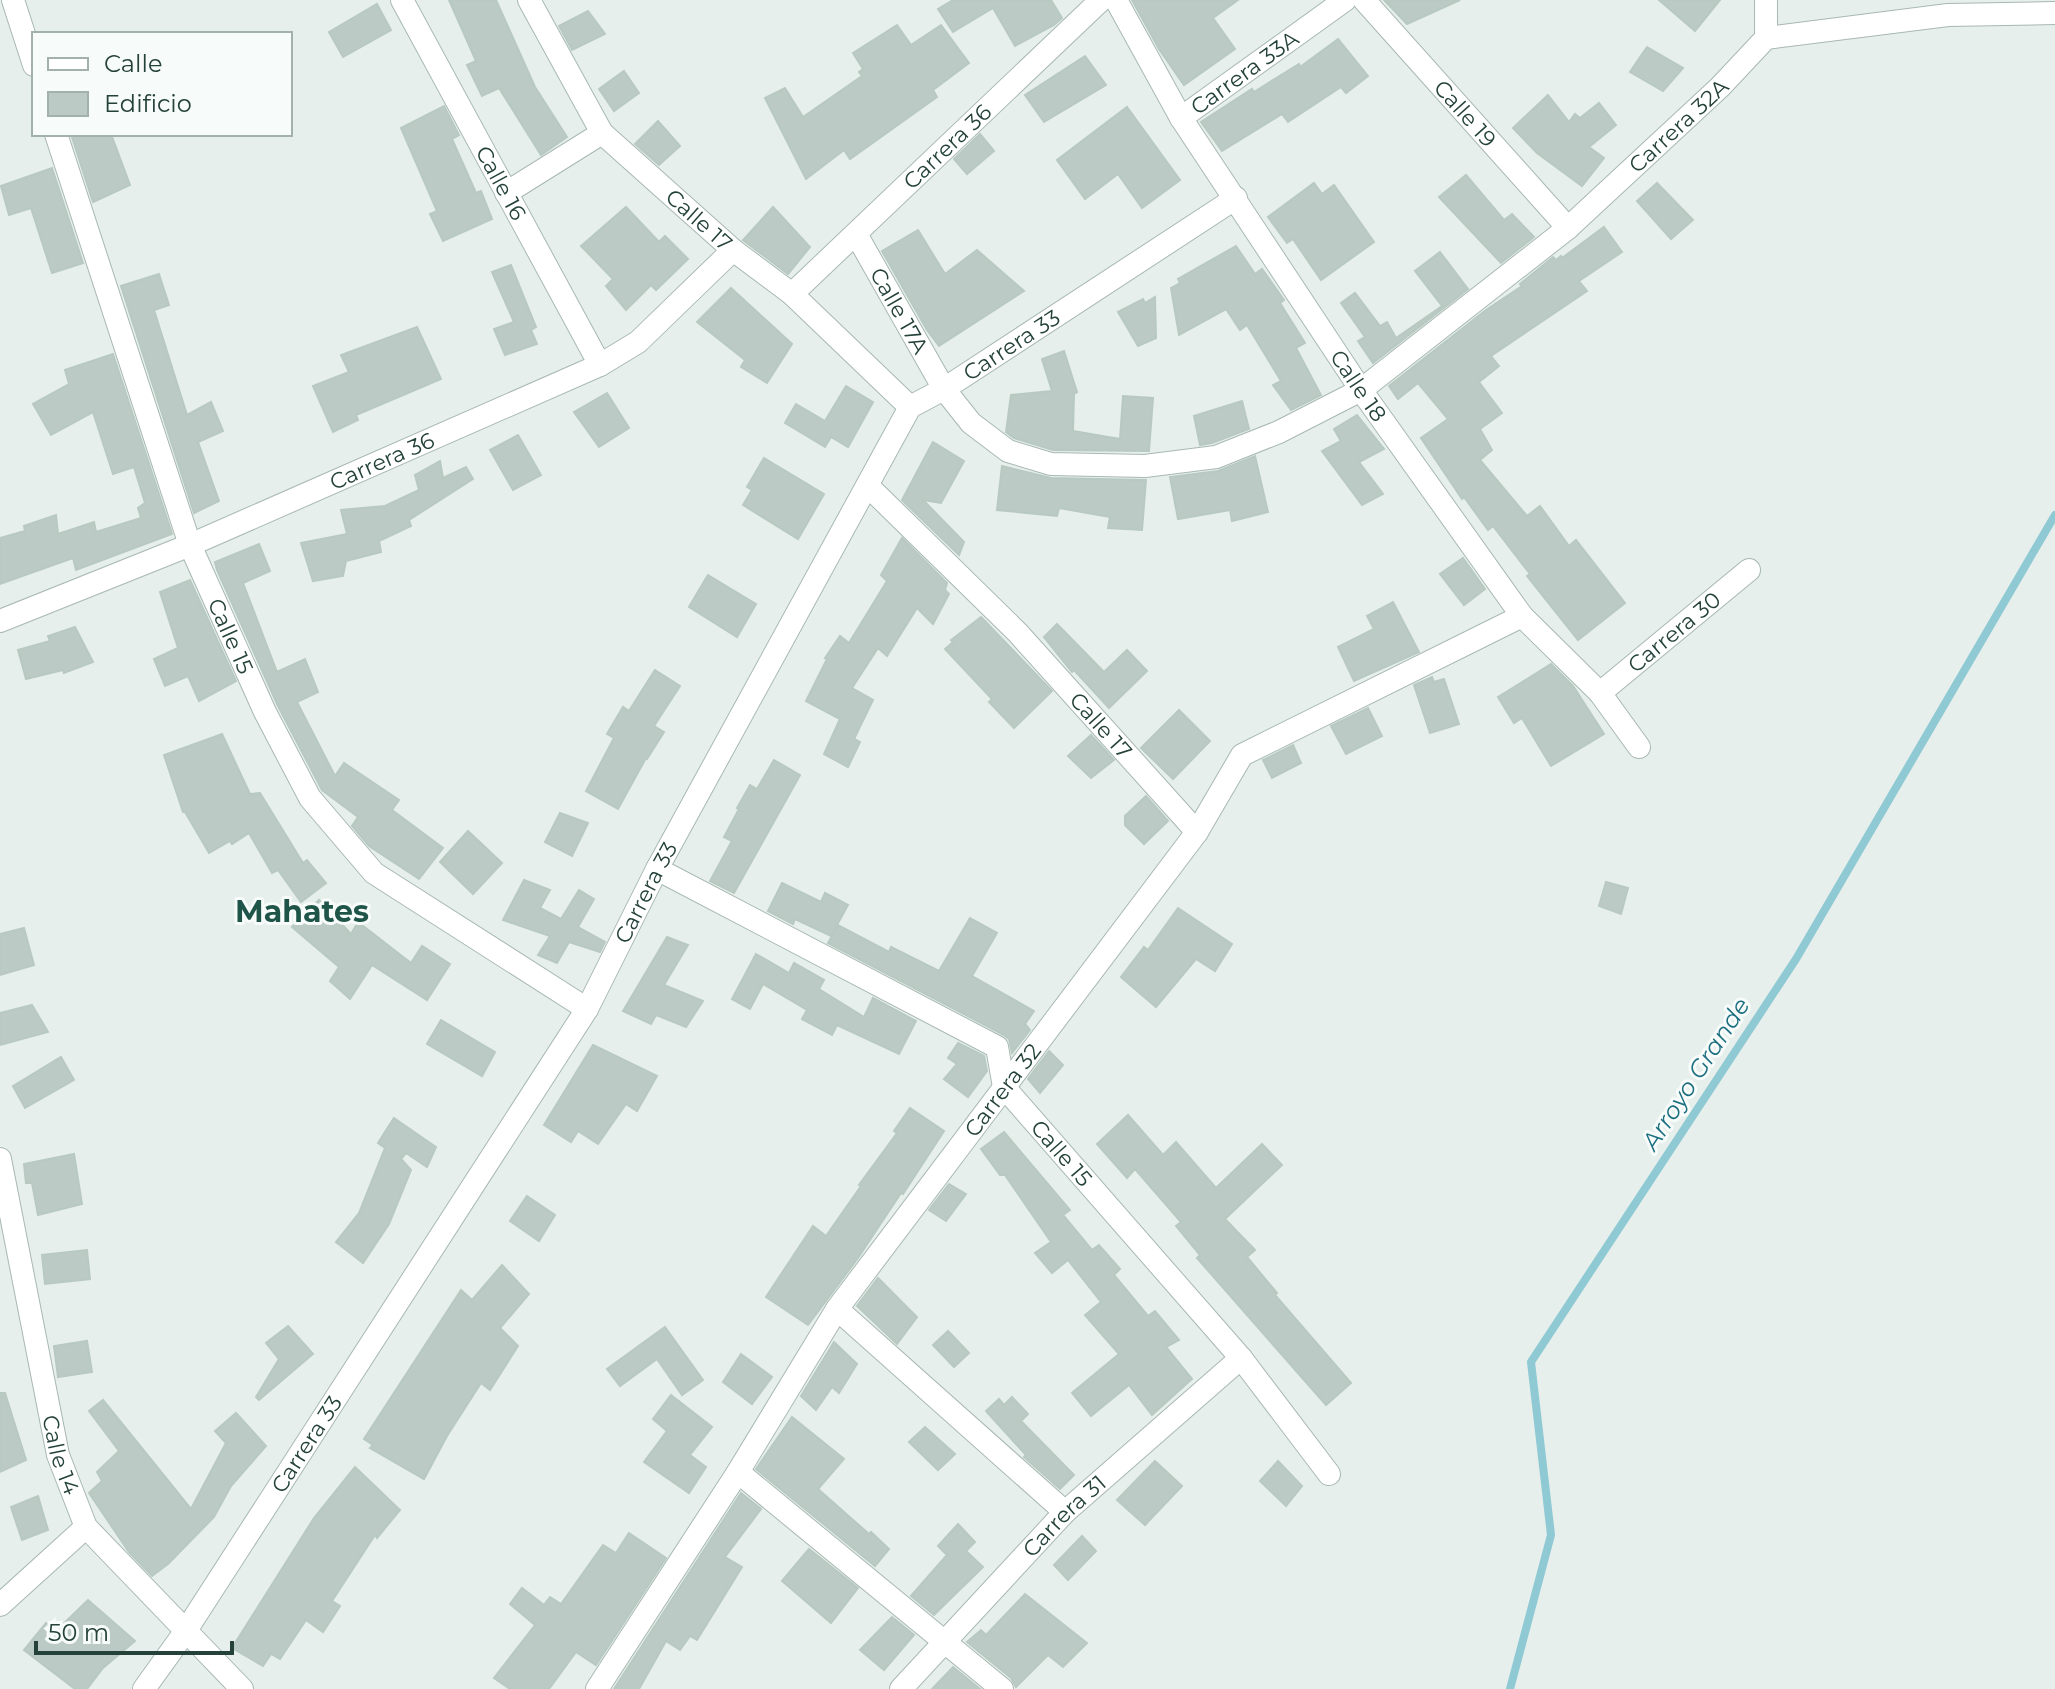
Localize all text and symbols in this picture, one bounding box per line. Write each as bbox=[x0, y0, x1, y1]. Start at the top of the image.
street label: Carrera 33A bbox=[1186, 25, 1304, 121]
legend bbox=[32, 32, 292, 136]
text: Calle bbox=[104, 49, 162, 78]
street label: Carrera 32A bbox=[1623, 73, 1734, 179]
street label: Calle 19 bbox=[1428, 75, 1502, 153]
text: Edificio bbox=[104, 89, 192, 118]
street label: Carrera 36 bbox=[898, 99, 997, 195]
street label: Calle 16 bbox=[470, 141, 532, 225]
street label: Calle 17 bbox=[660, 183, 738, 257]
street label: Calle 17A bbox=[864, 263, 934, 359]
street label: Carrera 33 bbox=[958, 304, 1065, 387]
street label: Calle 18 bbox=[1324, 345, 1392, 427]
street label: Carrera 36 bbox=[325, 427, 438, 496]
street label: Carrera 30 bbox=[1622, 586, 1726, 679]
street label: Calle 15 bbox=[202, 594, 259, 678]
street label: Calle 17 bbox=[1064, 687, 1137, 764]
street label: Carrera 33 bbox=[609, 837, 683, 948]
district label: Mahates bbox=[235, 893, 369, 930]
water label: Arroyo Grande bbox=[1634, 992, 1756, 1157]
street label: Carrera 32 bbox=[959, 1038, 1047, 1142]
street label: Calle 15 bbox=[1025, 1114, 1098, 1192]
street label: Carrera 33 bbox=[265, 1391, 348, 1498]
street label: Calle 14 bbox=[36, 1413, 85, 1499]
street label: Carrera 31 bbox=[1017, 1469, 1112, 1563]
scale bar bbox=[36, 1605, 232, 1655]
text: 50 m bbox=[48, 1618, 109, 1647]

